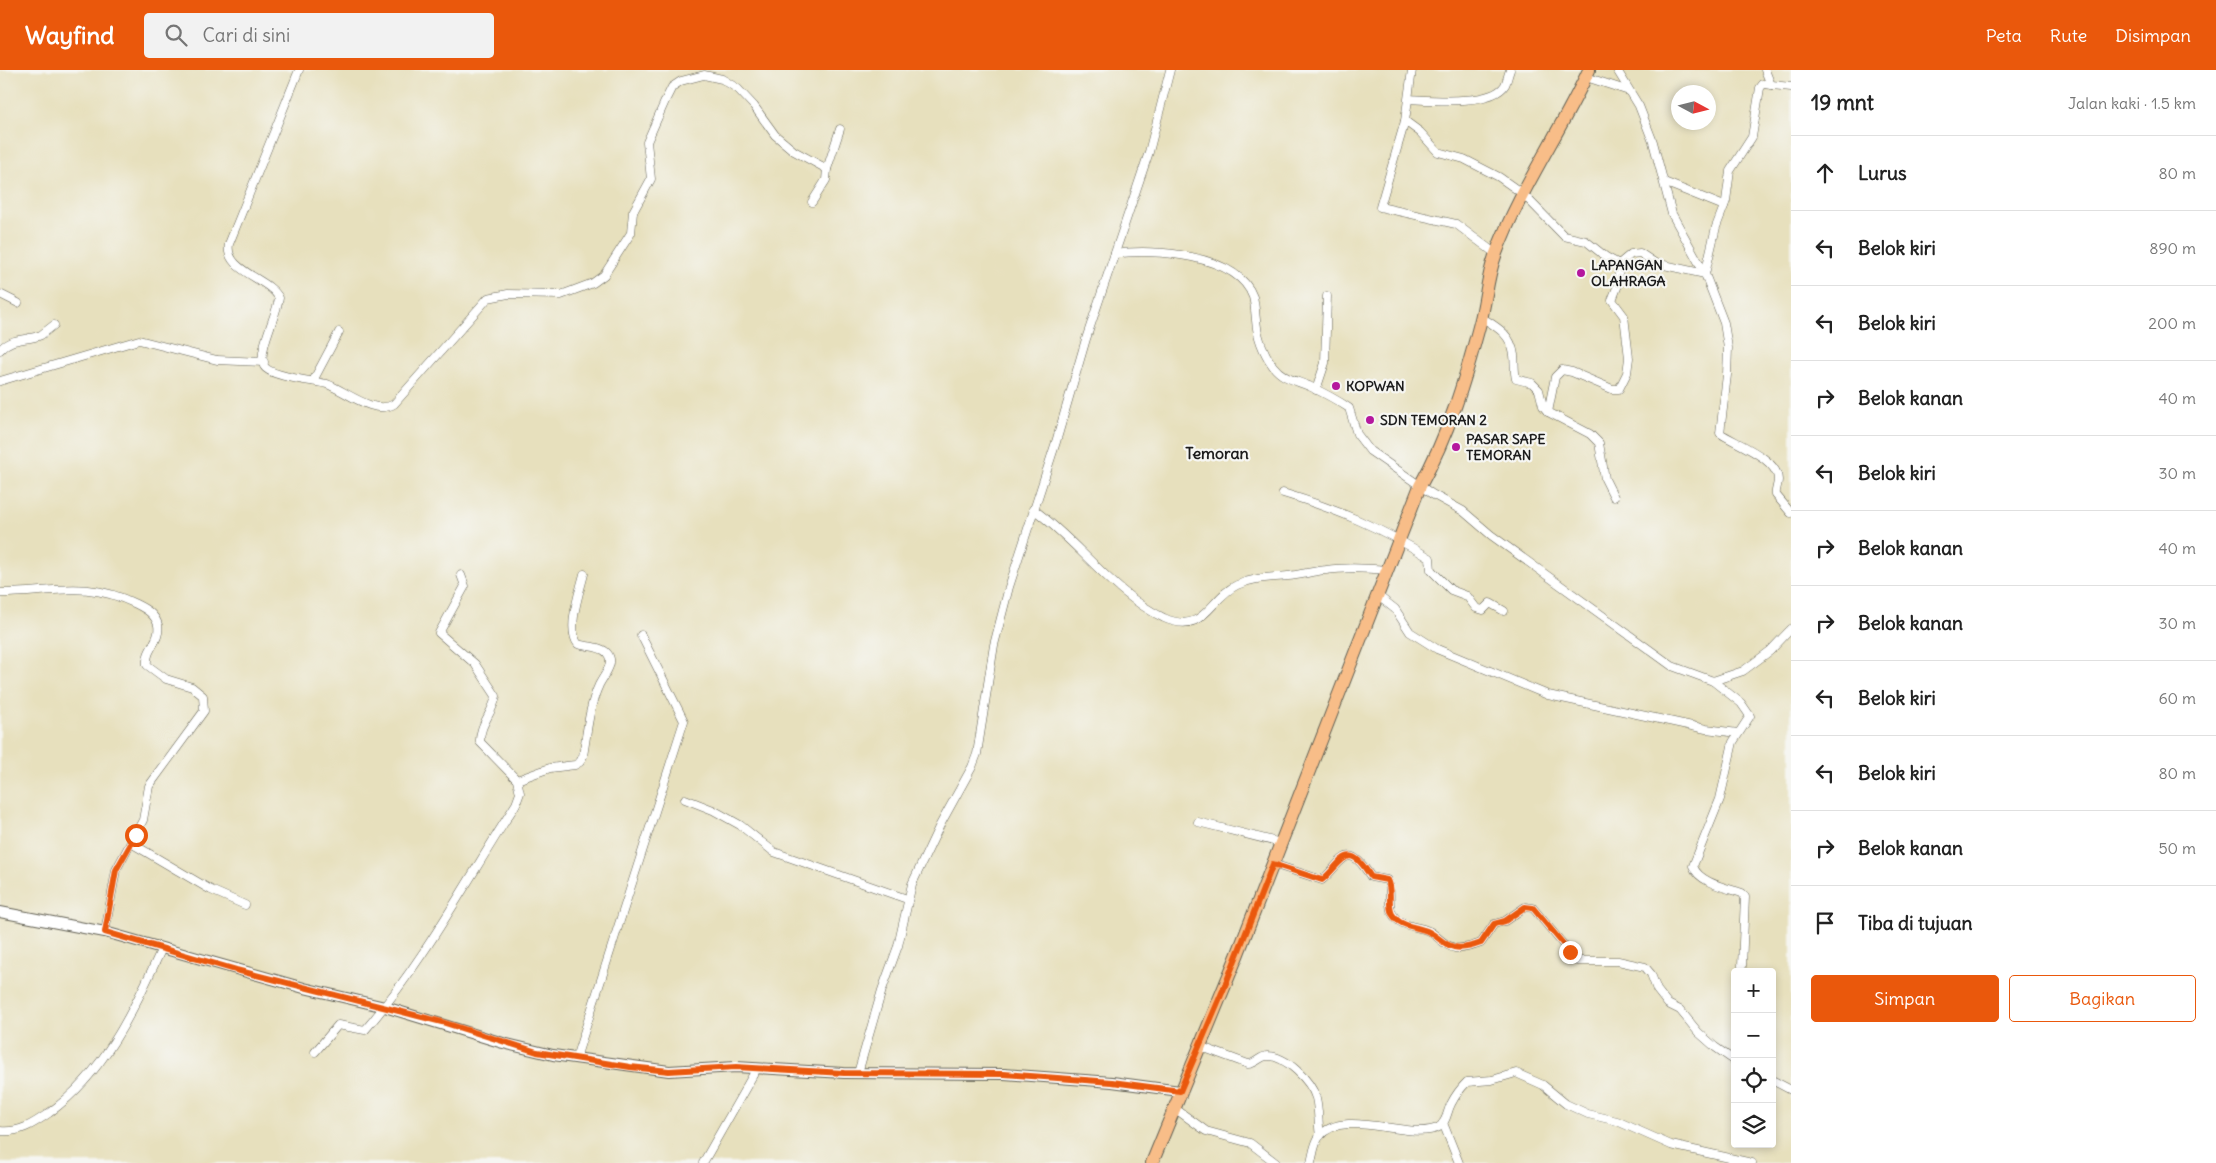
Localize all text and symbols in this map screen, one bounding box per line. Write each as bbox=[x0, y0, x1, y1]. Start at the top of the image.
search box bbox=[144, 13, 494, 58]
text: Wayfind bbox=[25, 20, 114, 50]
icon: search bbox=[162, 21, 190, 49]
text: Cari di sini bbox=[202, 23, 290, 47]
text: Peta bbox=[1986, 24, 2022, 47]
text: Rute bbox=[2050, 24, 2087, 47]
text: Disimpan bbox=[2115, 24, 2191, 47]
north arrow bbox=[1671, 85, 1716, 130]
text: 19 mnt bbox=[1811, 89, 1874, 116]
text: Jalan kaki · 1.5 km bbox=[2068, 93, 2196, 113]
icon: ahead bbox=[1811, 159, 1839, 187]
text: Lurus bbox=[1858, 161, 1907, 185]
text: 80 m bbox=[2158, 163, 2196, 183]
icon: left bbox=[1811, 234, 1839, 262]
text: Belok kiri bbox=[1858, 236, 1936, 260]
text: 890 m bbox=[2149, 238, 2196, 258]
place label: LAPANGAN OLAHRAGA bbox=[1591, 256, 1665, 290]
marker: LAPANGAN OLAHRAGA bbox=[1575, 267, 1587, 279]
icon: left bbox=[1811, 309, 1839, 337]
text: Belok kiri bbox=[1858, 311, 1936, 335]
text: 200 m bbox=[2148, 313, 2196, 333]
place label: KOPWAN bbox=[1346, 377, 1405, 395]
marker: KOPWAN bbox=[1330, 380, 1342, 392]
icon: right bbox=[1811, 384, 1839, 412]
text: Belok kanan bbox=[1858, 386, 1963, 410]
text: 40 m bbox=[2158, 388, 2196, 408]
place label: SDN TEMORAN 2 bbox=[1380, 411, 1487, 429]
marker: SDN TEMORAN 2 bbox=[1364, 414, 1376, 426]
place label: PASAR SAPE TEMORAN bbox=[1466, 430, 1545, 464]
marker: PASAR SAPE TEMORAN bbox=[1450, 441, 1462, 453]
district label: Temoran bbox=[1185, 443, 1249, 463]
icon: left bbox=[1811, 459, 1839, 487]
text: Belok kiri bbox=[1858, 461, 1936, 485]
text: 30 m bbox=[2159, 463, 2196, 483]
icon: right bbox=[1811, 534, 1839, 562]
text: Belok kanan bbox=[1858, 536, 1963, 560]
text: 40 m bbox=[2158, 538, 2196, 558]
icon: right bbox=[1811, 609, 1839, 637]
text: Belok kanan bbox=[1858, 611, 1963, 635]
text: 30 m bbox=[2159, 613, 2196, 633]
icon: left bbox=[1811, 684, 1839, 712]
text: Belok kiri bbox=[1858, 686, 1936, 710]
text: 60 m bbox=[2158, 688, 2196, 708]
icon: left bbox=[1811, 759, 1839, 787]
text: Belok kiri bbox=[1858, 761, 1936, 785]
text: 80 m bbox=[2158, 763, 2196, 783]
route start bbox=[125, 824, 148, 847]
icon: right bbox=[1811, 834, 1839, 862]
text: Belok kanan bbox=[1858, 836, 1963, 860]
text: 50 m bbox=[2158, 838, 2196, 858]
icon: arrive bbox=[1811, 909, 1839, 937]
text: Tiba di tujuan bbox=[1858, 911, 1973, 935]
route end bbox=[1559, 941, 1582, 964]
map controls bbox=[1731, 968, 1776, 1148]
button: + bbox=[1731, 968, 1776, 1013]
button: Simpan bbox=[1811, 975, 1999, 1022]
button: Bagikan bbox=[2009, 975, 2196, 1022]
button: − bbox=[1731, 1013, 1776, 1058]
button: locate bbox=[1731, 1058, 1776, 1103]
button: layers bbox=[1731, 1103, 1776, 1148]

